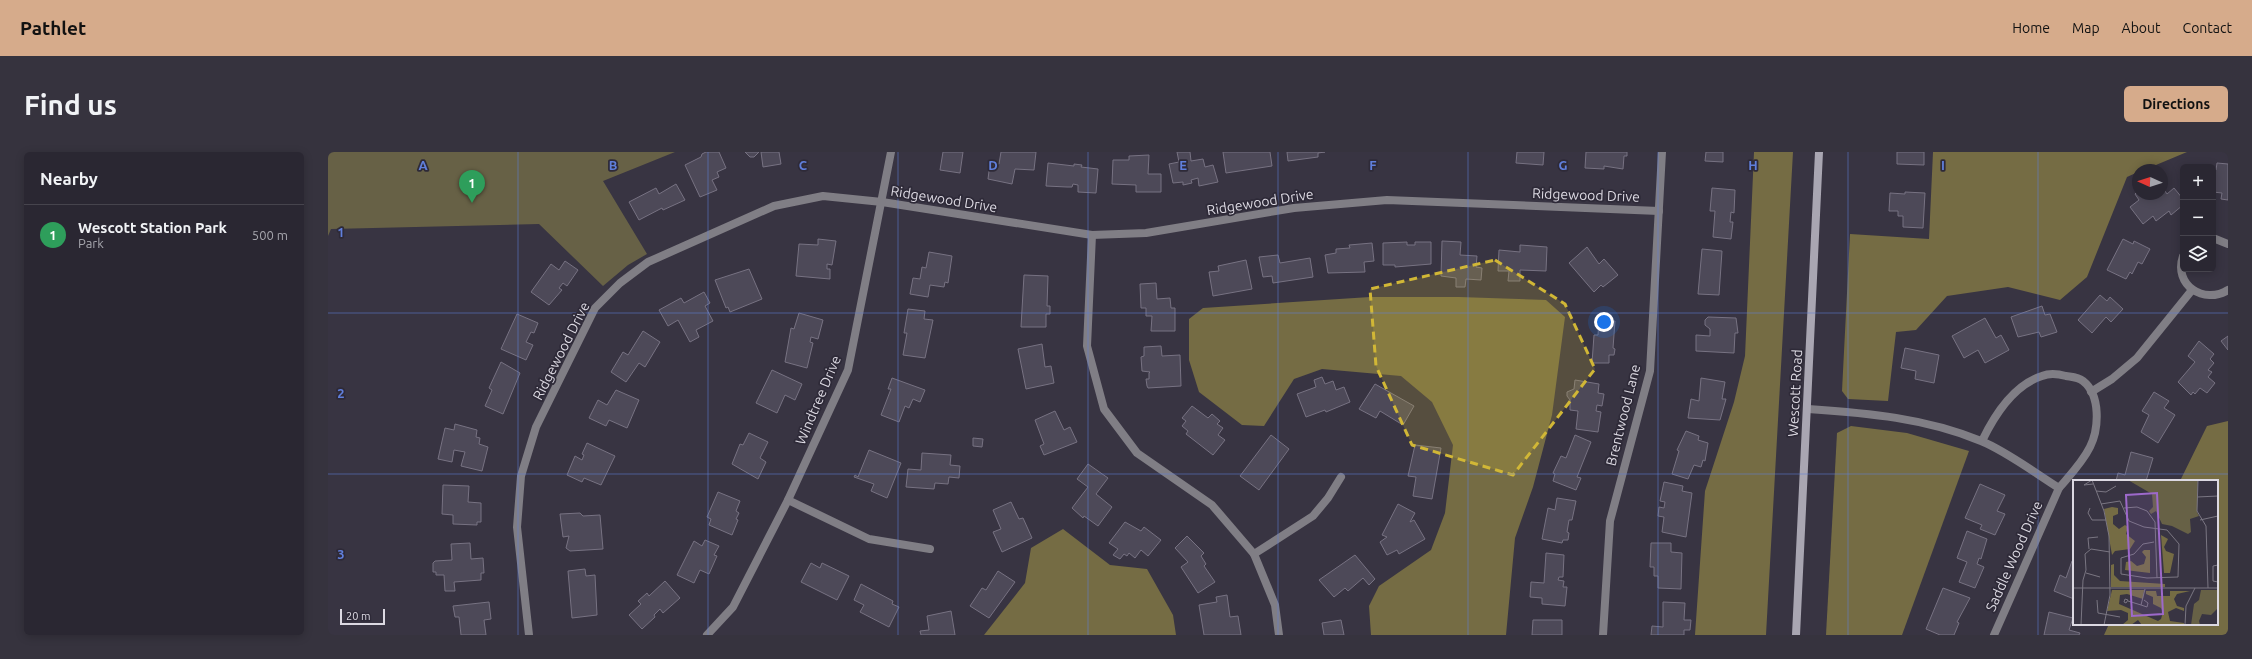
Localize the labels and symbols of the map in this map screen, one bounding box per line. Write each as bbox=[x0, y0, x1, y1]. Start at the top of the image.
text: A bbox=[418, 158, 428, 172]
text: B bbox=[609, 158, 618, 172]
text: C bbox=[799, 158, 808, 172]
text: D bbox=[988, 158, 998, 172]
text: E bbox=[1179, 158, 1187, 172]
text: F bbox=[1369, 158, 1377, 172]
text: G bbox=[1559, 158, 1568, 172]
text: H bbox=[1748, 158, 1758, 172]
text: I bbox=[1941, 158, 1945, 172]
north arrow bbox=[2132, 164, 2168, 200]
pin: 1 bbox=[459, 170, 485, 203]
street label: Ridgewood Drive bbox=[889, 183, 999, 215]
street label: Ridgewood Drive bbox=[1532, 185, 1640, 205]
street label: Ridgewood Drive bbox=[1205, 186, 1315, 218]
text: 1 bbox=[337, 225, 345, 239]
street label: Ridgewood Drive bbox=[529, 299, 593, 403]
your location bbox=[1594, 312, 1614, 332]
street label: Wescott Road bbox=[1785, 349, 1805, 437]
street label: Windtree Drive bbox=[792, 353, 844, 447]
street label: Brentwood Lane bbox=[1603, 363, 1643, 467]
text: 2 bbox=[337, 386, 345, 400]
inset map bbox=[2073, 480, 2218, 625]
street label: Saddle Wood Drive bbox=[1982, 498, 2046, 614]
text: 3 bbox=[337, 547, 345, 561]
scale bar bbox=[340, 607, 385, 626]

